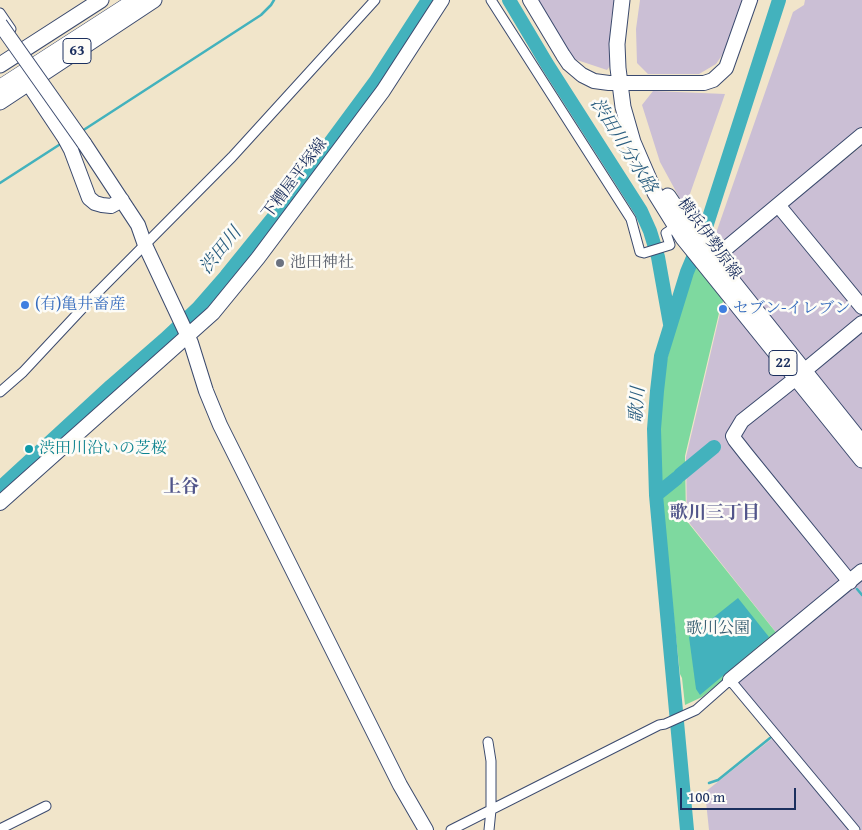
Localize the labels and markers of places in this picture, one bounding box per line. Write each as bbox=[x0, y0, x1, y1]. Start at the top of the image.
place label: 池田神社 bbox=[290, 253, 354, 273]
marker: 池田神社 bbox=[274, 257, 286, 269]
place label: (有)亀井畜産 bbox=[35, 295, 125, 315]
marker: (有)亀井畜産 bbox=[19, 299, 31, 311]
place label: セブン-イレブン bbox=[733, 299, 850, 319]
marker: セブン-イレブン bbox=[717, 303, 729, 315]
place label: 渋田川沿いの芝桜 bbox=[39, 439, 167, 459]
marker: 渋田川沿いの芝桜 bbox=[23, 443, 35, 455]

